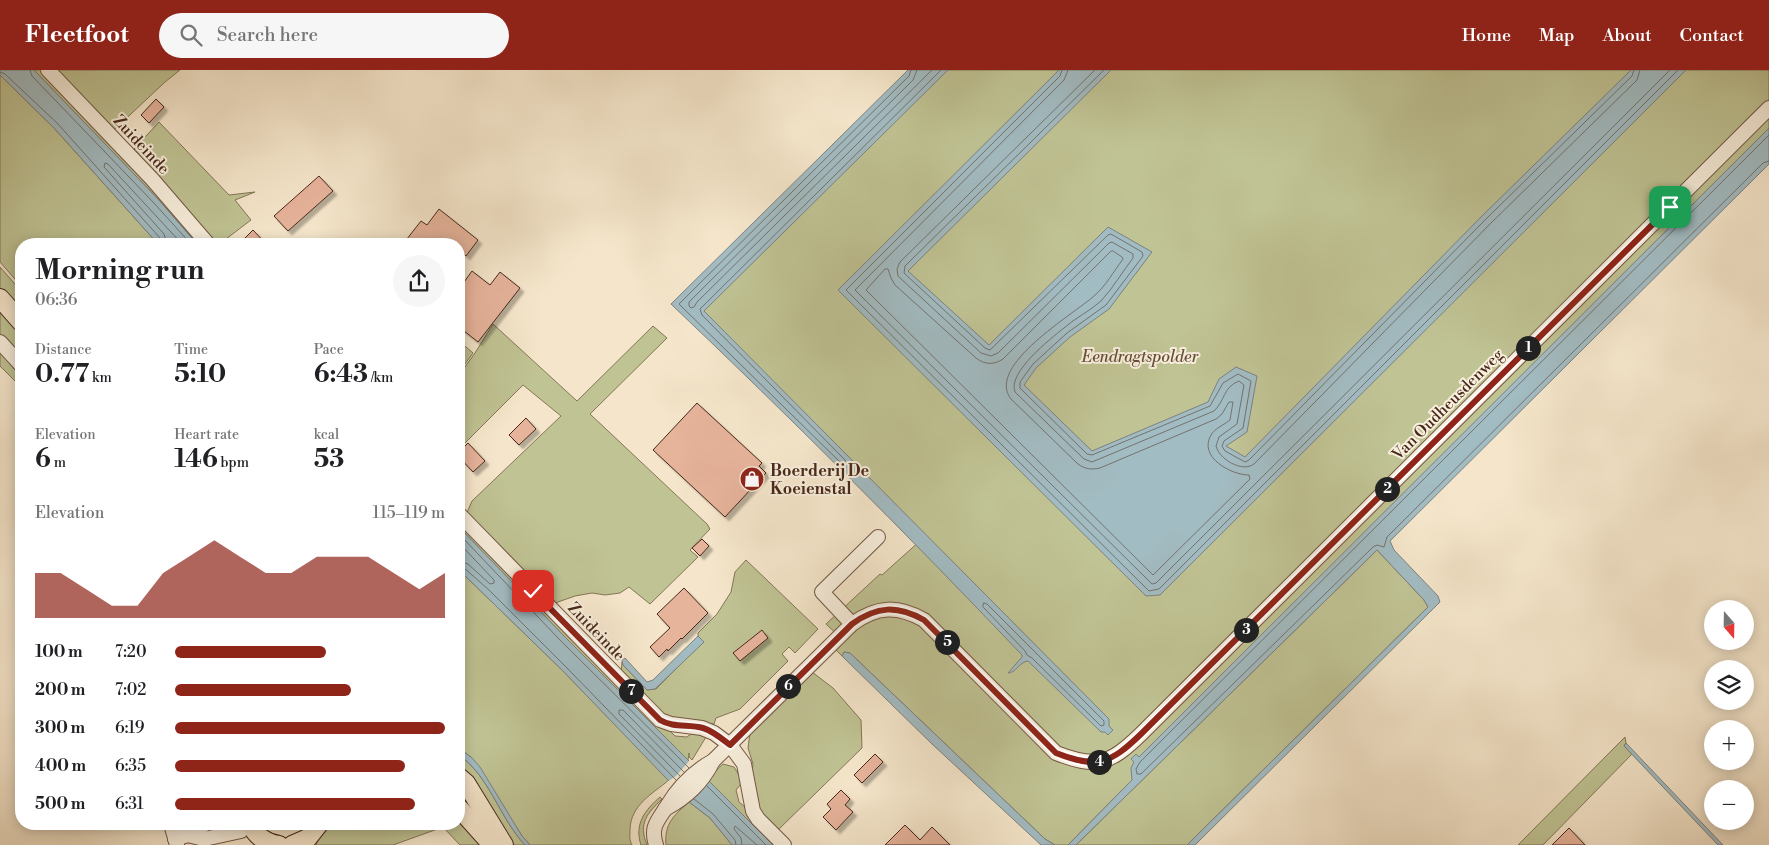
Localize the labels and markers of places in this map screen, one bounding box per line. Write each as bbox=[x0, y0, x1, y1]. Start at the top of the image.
pin bbox=[1649, 186, 1691, 228]
pin: 1 bbox=[1516, 336, 1540, 360]
place label: Boerderij De Koeienstal bbox=[770, 461, 870, 499]
shop icon: Boerderij De Koeienstal bbox=[739, 466, 765, 492]
pin: 2 bbox=[1374, 476, 1400, 502]
pin bbox=[512, 570, 554, 612]
pin: 3 bbox=[1234, 618, 1258, 642]
pin: 5 bbox=[934, 630, 960, 654]
pin: 6 bbox=[776, 674, 800, 698]
pin: 7 bbox=[618, 678, 644, 704]
pin: 4 bbox=[1086, 750, 1112, 774]

